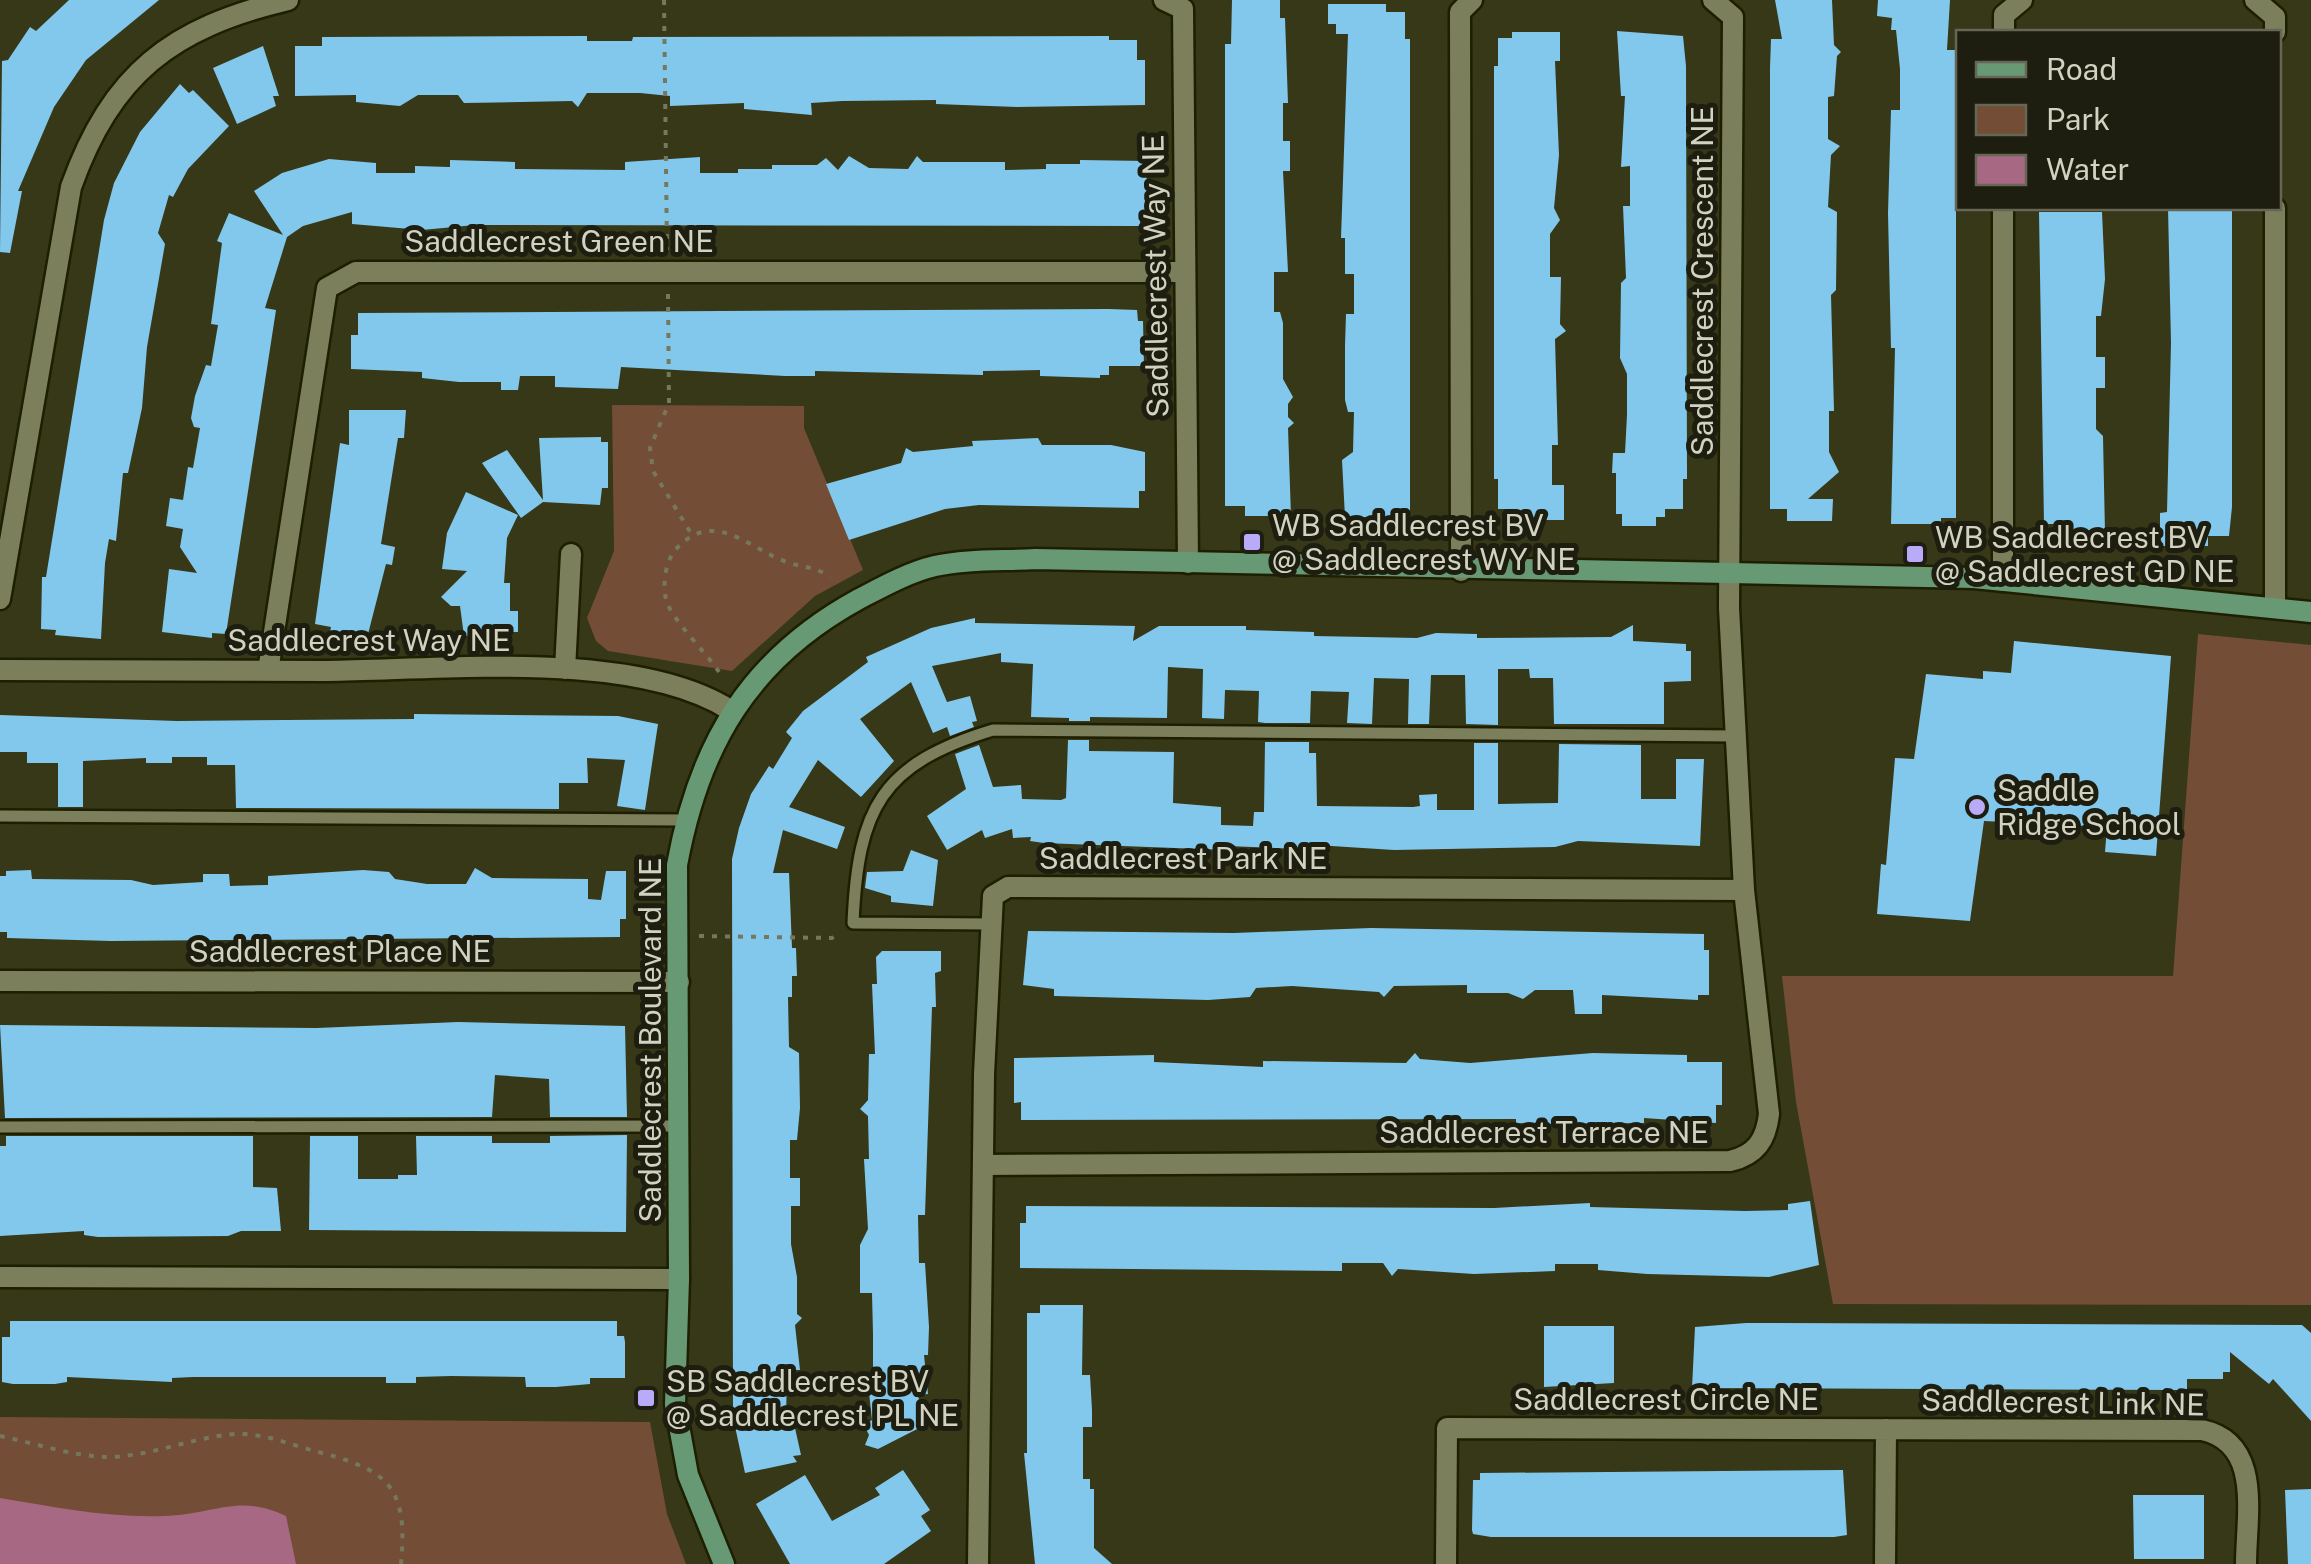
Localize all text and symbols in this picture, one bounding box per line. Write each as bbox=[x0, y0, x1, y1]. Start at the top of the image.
legend bbox=[1956, 30, 2281, 210]
text: Road bbox=[2046, 51, 2117, 87]
text: Park bbox=[2046, 101, 2110, 137]
street label: Saddlecrest Crescent NE bbox=[1684, 106, 1720, 456]
street label: Saddlecrest Way NE bbox=[1135, 134, 1175, 418]
text: Water bbox=[2046, 151, 2129, 187]
street label: Saddlecrest Green NE bbox=[404, 223, 714, 259]
place label: WB Saddlecrest BV @ Saddlecrest WY NE bbox=[1272, 507, 1576, 577]
place label: WB Saddlecrest BV @ Saddlecrest GD NE bbox=[1935, 519, 2235, 589]
marker: WB Saddlecrest BV @ Saddlecrest WY NE bbox=[1241, 531, 1263, 553]
marker: WB Saddlecrest BV @ Saddlecrest GD NE bbox=[1904, 543, 1926, 565]
street label: Saddlecrest Way NE bbox=[227, 622, 511, 658]
place label: Saddle Ridge School bbox=[1997, 772, 2181, 842]
marker: Saddle Ridge School bbox=[1966, 796, 1988, 818]
street label: Saddlecrest Park NE bbox=[1039, 840, 1327, 876]
street label: Saddlecrest Boulevard NE bbox=[632, 857, 668, 1223]
street label: Saddlecrest Place NE bbox=[189, 933, 491, 969]
street label: Saddlecrest Terrace NE bbox=[1379, 1114, 1709, 1150]
place label: SB Saddlecrest BV @ Saddlecrest PL NE bbox=[666, 1363, 959, 1433]
street label: Saddlecrest Circle NE bbox=[1513, 1381, 1819, 1417]
street label: Saddlecrest Link NE bbox=[1921, 1382, 2205, 1422]
marker: SB Saddlecrest BV @ Saddlecrest PL NE bbox=[635, 1387, 657, 1409]

